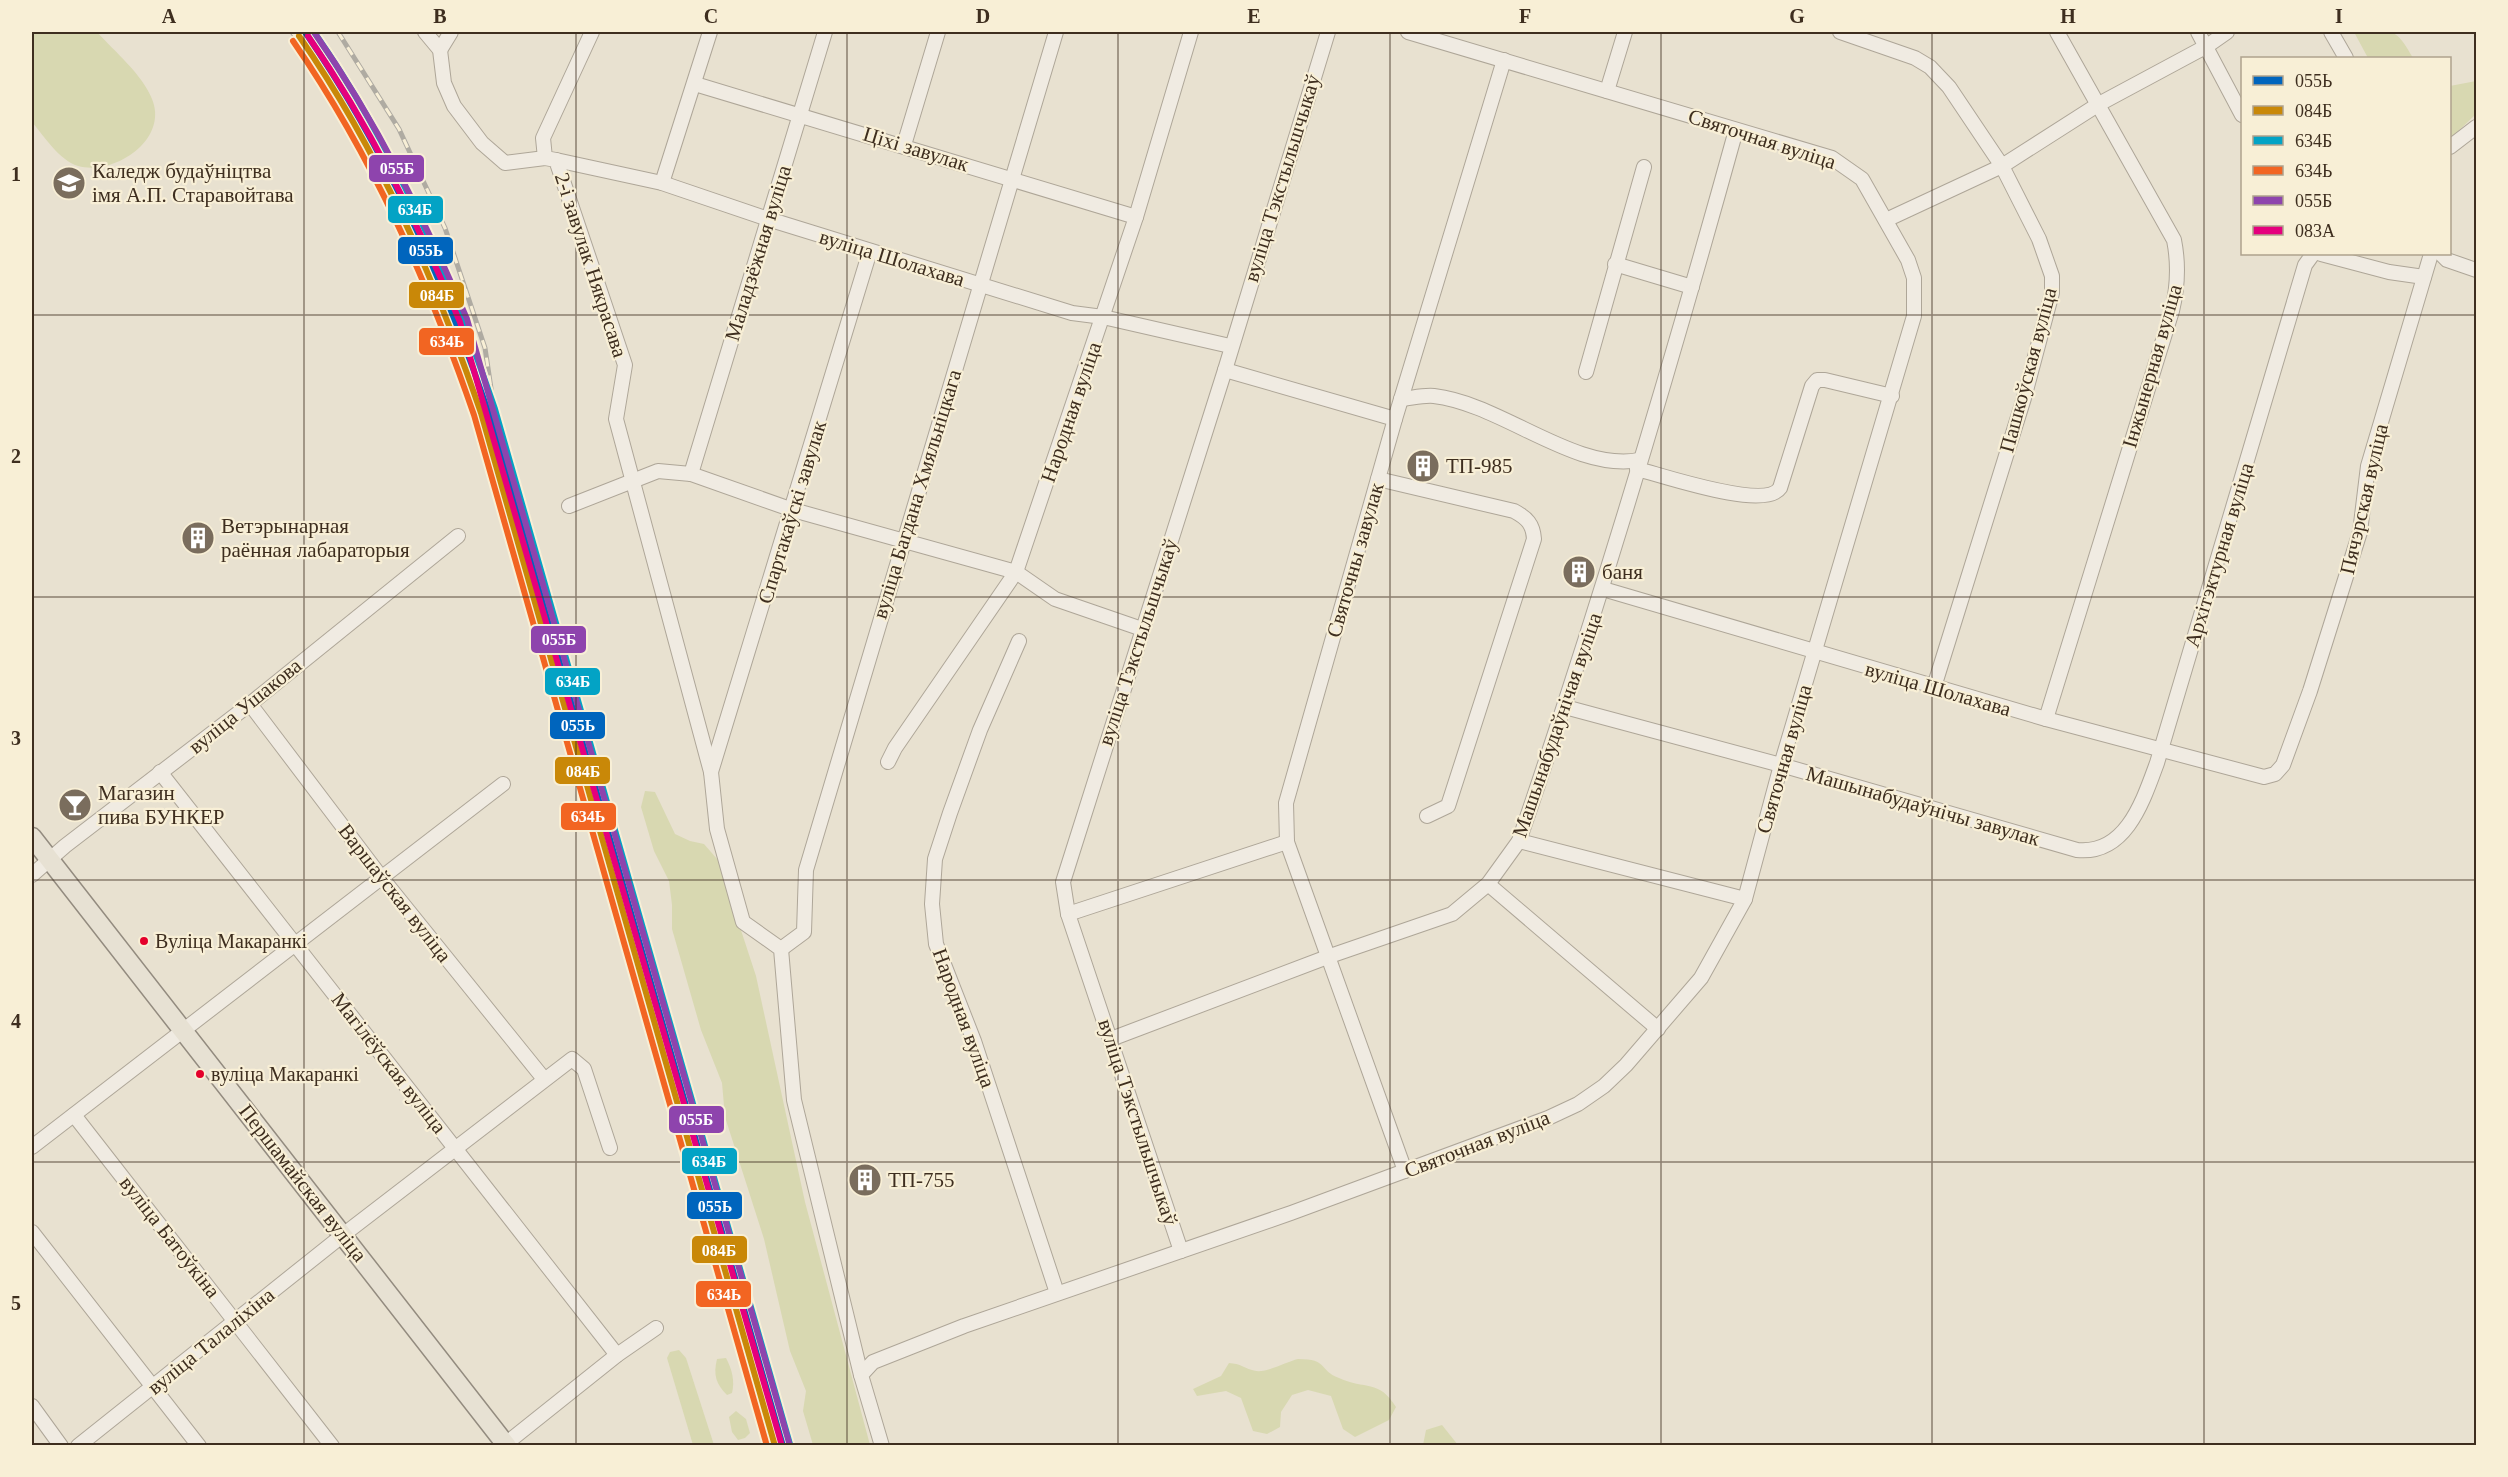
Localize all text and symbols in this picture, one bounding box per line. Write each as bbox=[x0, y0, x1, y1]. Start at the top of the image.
text: A bbox=[162, 5, 177, 27]
text: B bbox=[433, 5, 447, 27]
text: C bbox=[704, 5, 718, 27]
text: D bbox=[976, 5, 990, 27]
text: E bbox=[1247, 5, 1261, 27]
text: F bbox=[1519, 5, 1531, 27]
text: G bbox=[1789, 5, 1805, 27]
text: H bbox=[2060, 5, 2076, 27]
text: I bbox=[2335, 5, 2343, 27]
legend bbox=[2241, 57, 2451, 255]
street label: вуліца Тэкстыльшчыкаў bbox=[1239, 71, 1325, 285]
text: 055Ь bbox=[2295, 71, 2332, 91]
text: 084Б bbox=[2295, 101, 2332, 121]
street label: Святочная вуліца bbox=[1685, 104, 1840, 174]
street label: Ціхі завулак bbox=[860, 122, 972, 177]
text: 634Б bbox=[2295, 131, 2332, 151]
line badge: 055Б bbox=[368, 154, 425, 183]
place label: Каледж будаўніцтва імя А.П. Старавойтава bbox=[92, 159, 294, 207]
text: 055Б bbox=[380, 160, 414, 177]
text: 634Ь bbox=[2295, 161, 2332, 181]
street label: Маладзёжная вуліца bbox=[720, 162, 796, 344]
text: 1 bbox=[11, 163, 21, 185]
school or university icon: Каледж будаўніцтва імя А.П. Старавойтава bbox=[51, 165, 87, 201]
street label: 2-і завулак Някрасава bbox=[550, 170, 632, 361]
text: 055Б bbox=[2295, 191, 2332, 211]
line badge: 634Б bbox=[387, 195, 444, 224]
text: 634Б bbox=[398, 201, 432, 218]
text: 083А bbox=[2295, 221, 2335, 241]
street label: вуліца Шолахава bbox=[816, 225, 968, 292]
line badge: 055Ь bbox=[397, 236, 454, 265]
text: 055Ь bbox=[409, 242, 443, 259]
line badge: 084Б bbox=[408, 281, 465, 309]
street label: Інжынерная вуліца bbox=[2117, 281, 2187, 451]
street label: Пашкоўская вуліца bbox=[1994, 284, 2062, 455]
text: 084Б bbox=[420, 287, 454, 304]
line badge: 634Ь bbox=[418, 327, 475, 356]
text: 634Ь bbox=[430, 333, 464, 350]
street label: Народная вуліца bbox=[1036, 338, 1106, 485]
street label: вуліца Багдана Хмяльніцкага bbox=[868, 366, 967, 621]
street label: Спартакаўскі завулак bbox=[753, 417, 832, 606]
street label: Пячэрская вуліца bbox=[2335, 421, 2393, 577]
text: 2 bbox=[11, 445, 21, 467]
building icon: ТП-985 bbox=[1405, 448, 1441, 484]
place label: ТП-985 bbox=[1446, 454, 1513, 478]
street label: Архітэктурная вуліца bbox=[2180, 459, 2259, 650]
street label: Святочны завулак bbox=[1321, 479, 1389, 640]
place label: Ветэрынарная раённая лабараторыя bbox=[221, 514, 410, 562]
building icon: Ветэрынарная раённая лабараторыя bbox=[180, 520, 216, 556]
street label: вуліца Тэкстыльшчыкаў bbox=[1093, 535, 1183, 748]
building icon: баня bbox=[1561, 554, 1597, 590]
place label: баня bbox=[1602, 560, 1643, 584]
street label: Машынабудаўнічая вуліца bbox=[1507, 609, 1607, 840]
line badge: 055Б bbox=[530, 625, 587, 654]
text: 055Б bbox=[542, 631, 576, 648]
street label: вуліца Ушакова bbox=[184, 653, 307, 759]
street label: вуліца Шолахава bbox=[1862, 657, 2014, 721]
line badge: 634Б bbox=[544, 667, 601, 696]
text: 634Б bbox=[556, 673, 590, 690]
street label: Святочная вуліца bbox=[1751, 681, 1817, 836]
line badge: 055Ь bbox=[549, 711, 606, 740]
text: 055Ь bbox=[561, 717, 595, 734]
text: 3 bbox=[11, 727, 21, 749]
line badge: 084Б bbox=[554, 756, 611, 785]
street label: Машынабудаўнічы завулак bbox=[1803, 761, 2043, 851]
text: 084Б bbox=[566, 763, 600, 780]
place label: Магазин пива БУНКЕР bbox=[98, 781, 225, 829]
bar icon: Магазин пива БУНКЕР bbox=[57, 787, 93, 823]
line badge: 634Ь bbox=[560, 802, 617, 831]
text: 634Ь bbox=[571, 808, 605, 825]
street label: Варшаўская вуліца bbox=[334, 819, 457, 967]
place label: Вуліца Макаранкі bbox=[155, 930, 308, 953]
marker: Вуліца Макаранкі bbox=[138, 935, 150, 947]
street label: Народная вуліца bbox=[928, 945, 1001, 1092]
street label: Магілёўская вуліца bbox=[327, 988, 452, 1139]
text: 4 bbox=[11, 1010, 21, 1032]
street label: вуліца Тэкстыльшчыкаў bbox=[1093, 1016, 1183, 1229]
place label: вуліца Макаранкі bbox=[211, 1063, 359, 1086]
marker: вуліца Макаранкі bbox=[194, 1068, 206, 1080]
street label: Першамайская вуліца bbox=[234, 1099, 372, 1267]
line badge: 055Б bbox=[668, 1105, 725, 1134]
street label: Святочная вуліца bbox=[1401, 1105, 1554, 1183]
text: 055Б bbox=[679, 1111, 713, 1128]
line badge: 634Б bbox=[681, 1147, 738, 1175]
text: 634Б bbox=[692, 1153, 726, 1170]
building icon: ТП-755 bbox=[847, 1162, 883, 1198]
place label: ТП-755 bbox=[888, 1168, 955, 1192]
street label: вуліца Батоўкіна bbox=[115, 1171, 226, 1303]
line badge: 055Ь bbox=[686, 1191, 743, 1220]
text: 055Ь bbox=[698, 1198, 732, 1215]
line badge: 084Б bbox=[691, 1235, 748, 1264]
text: 084Б bbox=[702, 1242, 736, 1259]
line badge: 634Ь bbox=[695, 1280, 752, 1308]
street label: вуліца Талаліхіна bbox=[143, 1282, 280, 1399]
text: 634Ь bbox=[707, 1286, 741, 1303]
text: 5 bbox=[11, 1292, 21, 1314]

